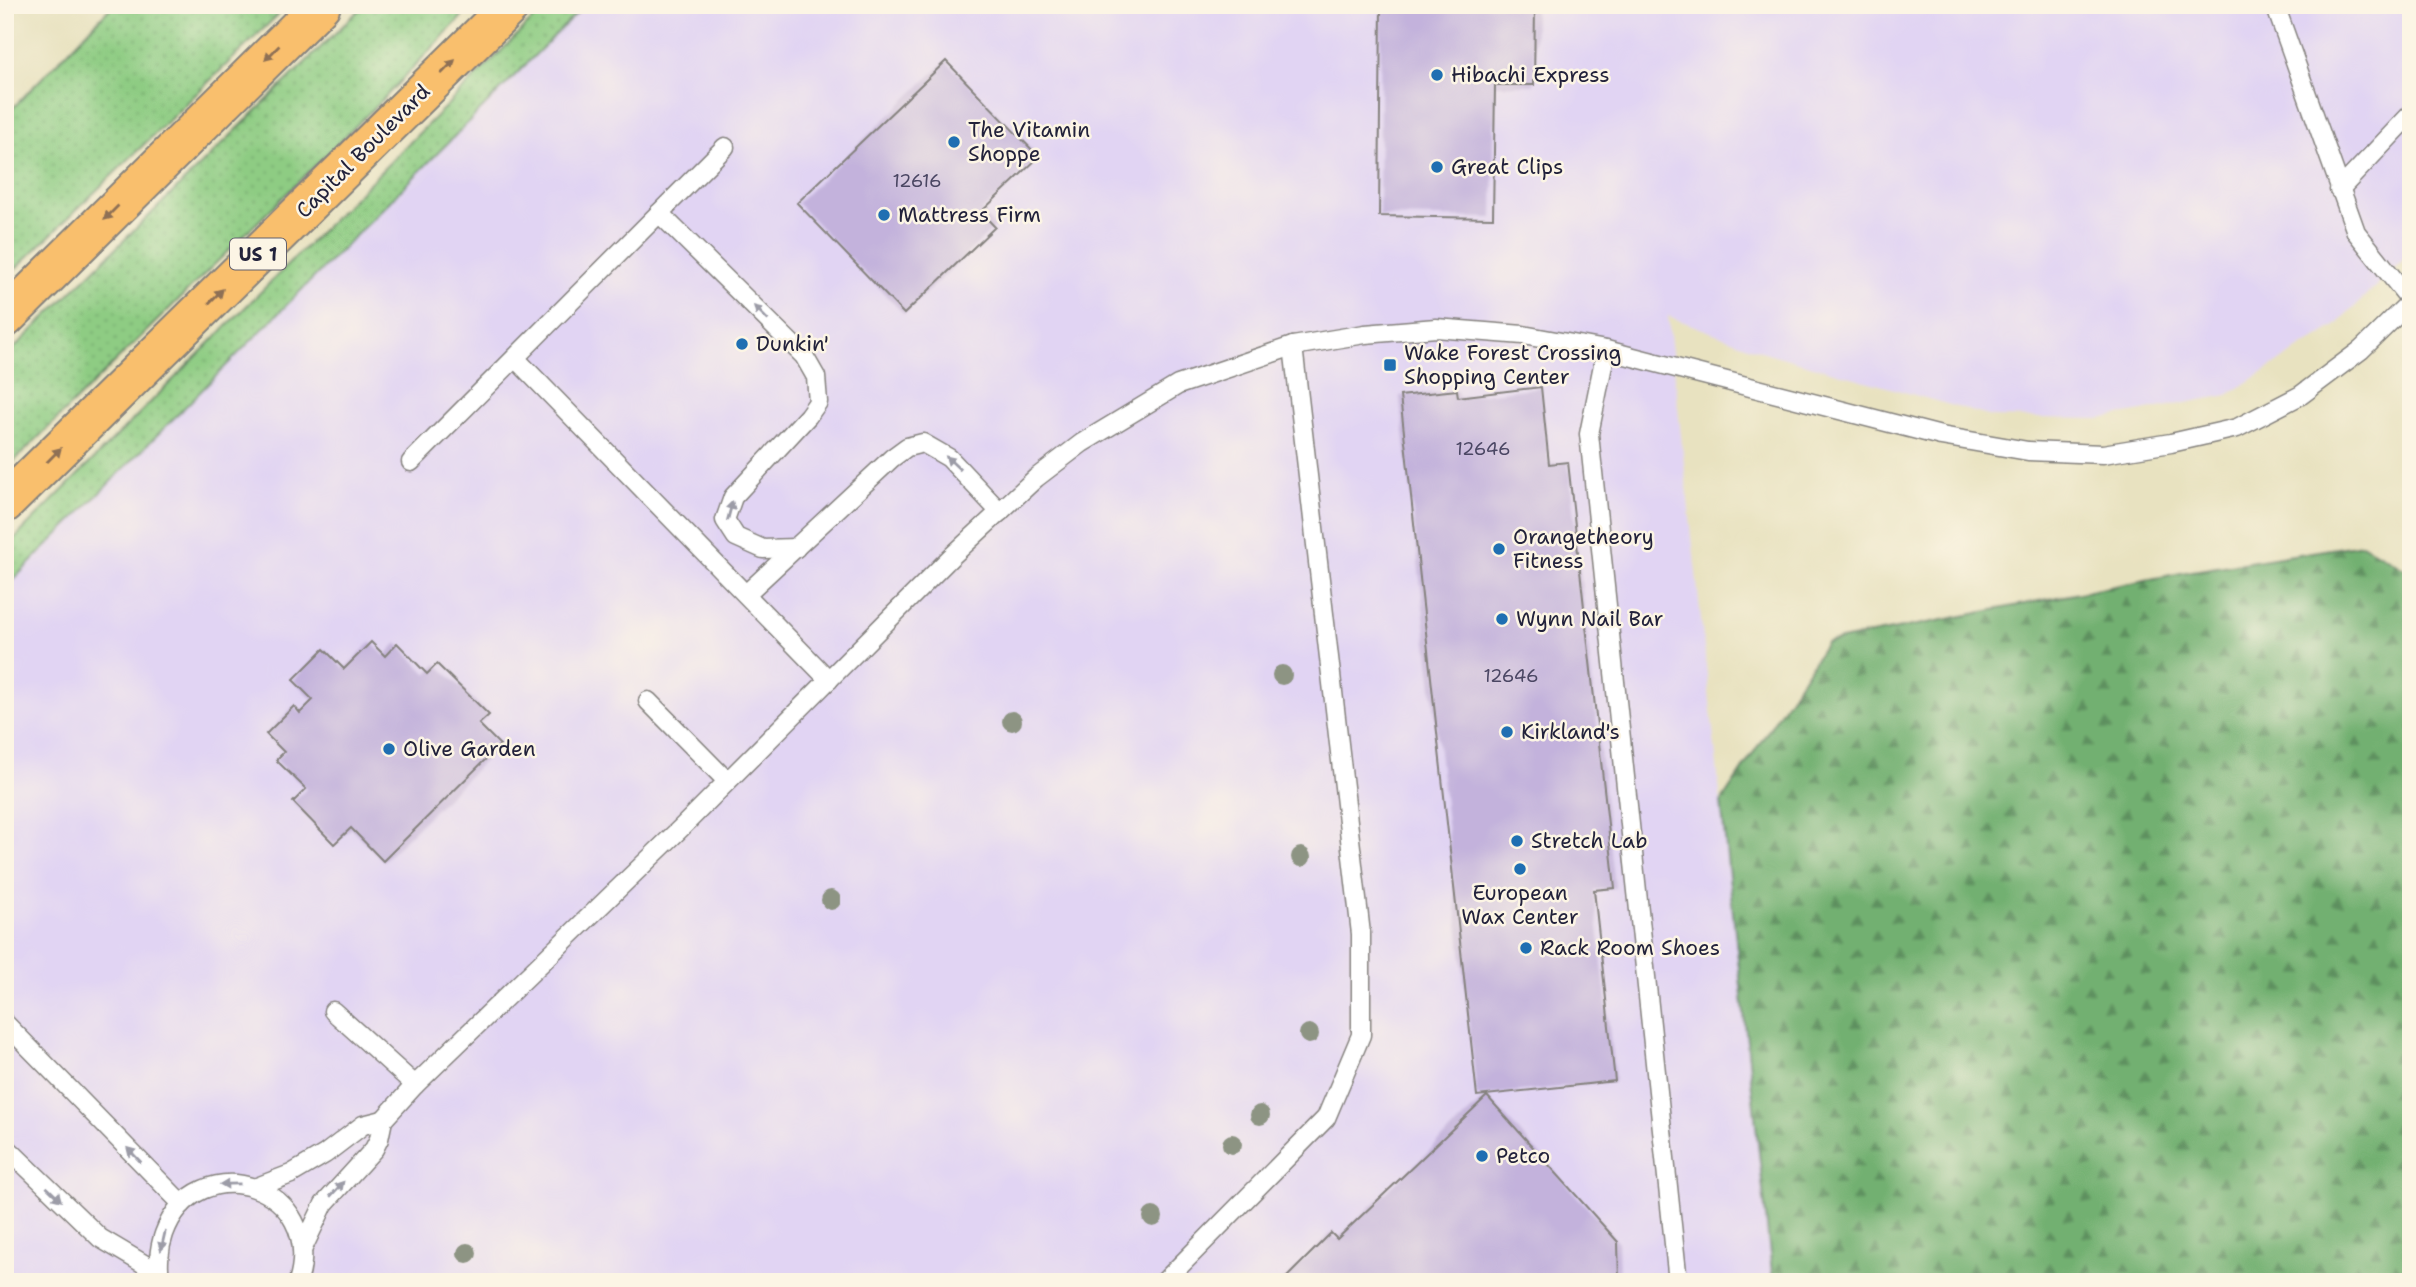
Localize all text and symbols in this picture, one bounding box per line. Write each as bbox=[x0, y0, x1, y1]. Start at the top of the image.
one-way arrow bbox=[264, 45, 281, 62]
one-way arrow bbox=[439, 60, 456, 76]
place label: Hibachi Express bbox=[1451, 61, 1610, 89]
marker: Hibachi Express bbox=[1429, 67, 1445, 83]
street label: Capital Boulevard bbox=[290, 78, 436, 224]
place label: The Vitamin Shoppe bbox=[968, 116, 1090, 168]
marker: The Vitamin Shoppe bbox=[946, 134, 962, 150]
place label: Great Clips bbox=[1451, 153, 1563, 181]
marker: Great Clips bbox=[1429, 159, 1445, 175]
house number: 12616 bbox=[892, 169, 942, 193]
place label: Mattress Firm bbox=[898, 201, 1041, 229]
one-way arrow bbox=[103, 205, 120, 221]
marker: Mattress Firm bbox=[876, 207, 892, 223]
road number: US 1 bbox=[230, 238, 286, 270]
one-way arrow bbox=[207, 288, 224, 304]
one-way arrow bbox=[752, 305, 769, 322]
place label: Dunkin' bbox=[756, 330, 829, 358]
marker: Dunkin' bbox=[734, 336, 750, 352]
place label: Wake Forest Crossing Shopping Center bbox=[1404, 339, 1621, 391]
marker: Wake Forest Crossing Shopping Center bbox=[1382, 357, 1398, 373]
house number: 12646 bbox=[1455, 437, 1511, 461]
one-way arrow bbox=[45, 448, 62, 464]
one-way arrow bbox=[944, 455, 961, 472]
one-way arrow bbox=[725, 500, 735, 521]
place label: Orangetheory Fitness bbox=[1513, 523, 1654, 575]
marker: Orangetheory Fitness bbox=[1491, 541, 1507, 557]
place label: Wynn Nail Bar bbox=[1516, 605, 1663, 633]
marker: Wynn Nail Bar bbox=[1494, 611, 1510, 627]
house number: 12646 bbox=[1483, 664, 1539, 688]
place label: Kirkland's bbox=[1521, 718, 1620, 746]
marker: Kirkland's bbox=[1499, 724, 1515, 740]
place label: Olive Garden bbox=[403, 735, 536, 763]
marker: Olive Garden bbox=[381, 741, 397, 757]
place label: Stretch Lab bbox=[1531, 827, 1648, 855]
marker: Stretch Lab bbox=[1509, 833, 1525, 849]
marker: European Wax Center bbox=[1512, 861, 1528, 877]
place label: European Wax Center bbox=[1461, 879, 1579, 931]
place label: Rack Room Shoes bbox=[1540, 934, 1720, 962]
marker: Rack Room Shoes bbox=[1518, 940, 1534, 956]
place label: Petco bbox=[1496, 1142, 1550, 1170]
one-way arrow bbox=[126, 1147, 142, 1163]
marker: Petco bbox=[1474, 1148, 1490, 1164]
one-way arrow bbox=[219, 1179, 241, 1190]
one-way arrow bbox=[329, 1180, 345, 1198]
one-way arrow bbox=[45, 1185, 62, 1201]
one-way arrow bbox=[157, 1230, 168, 1252]

